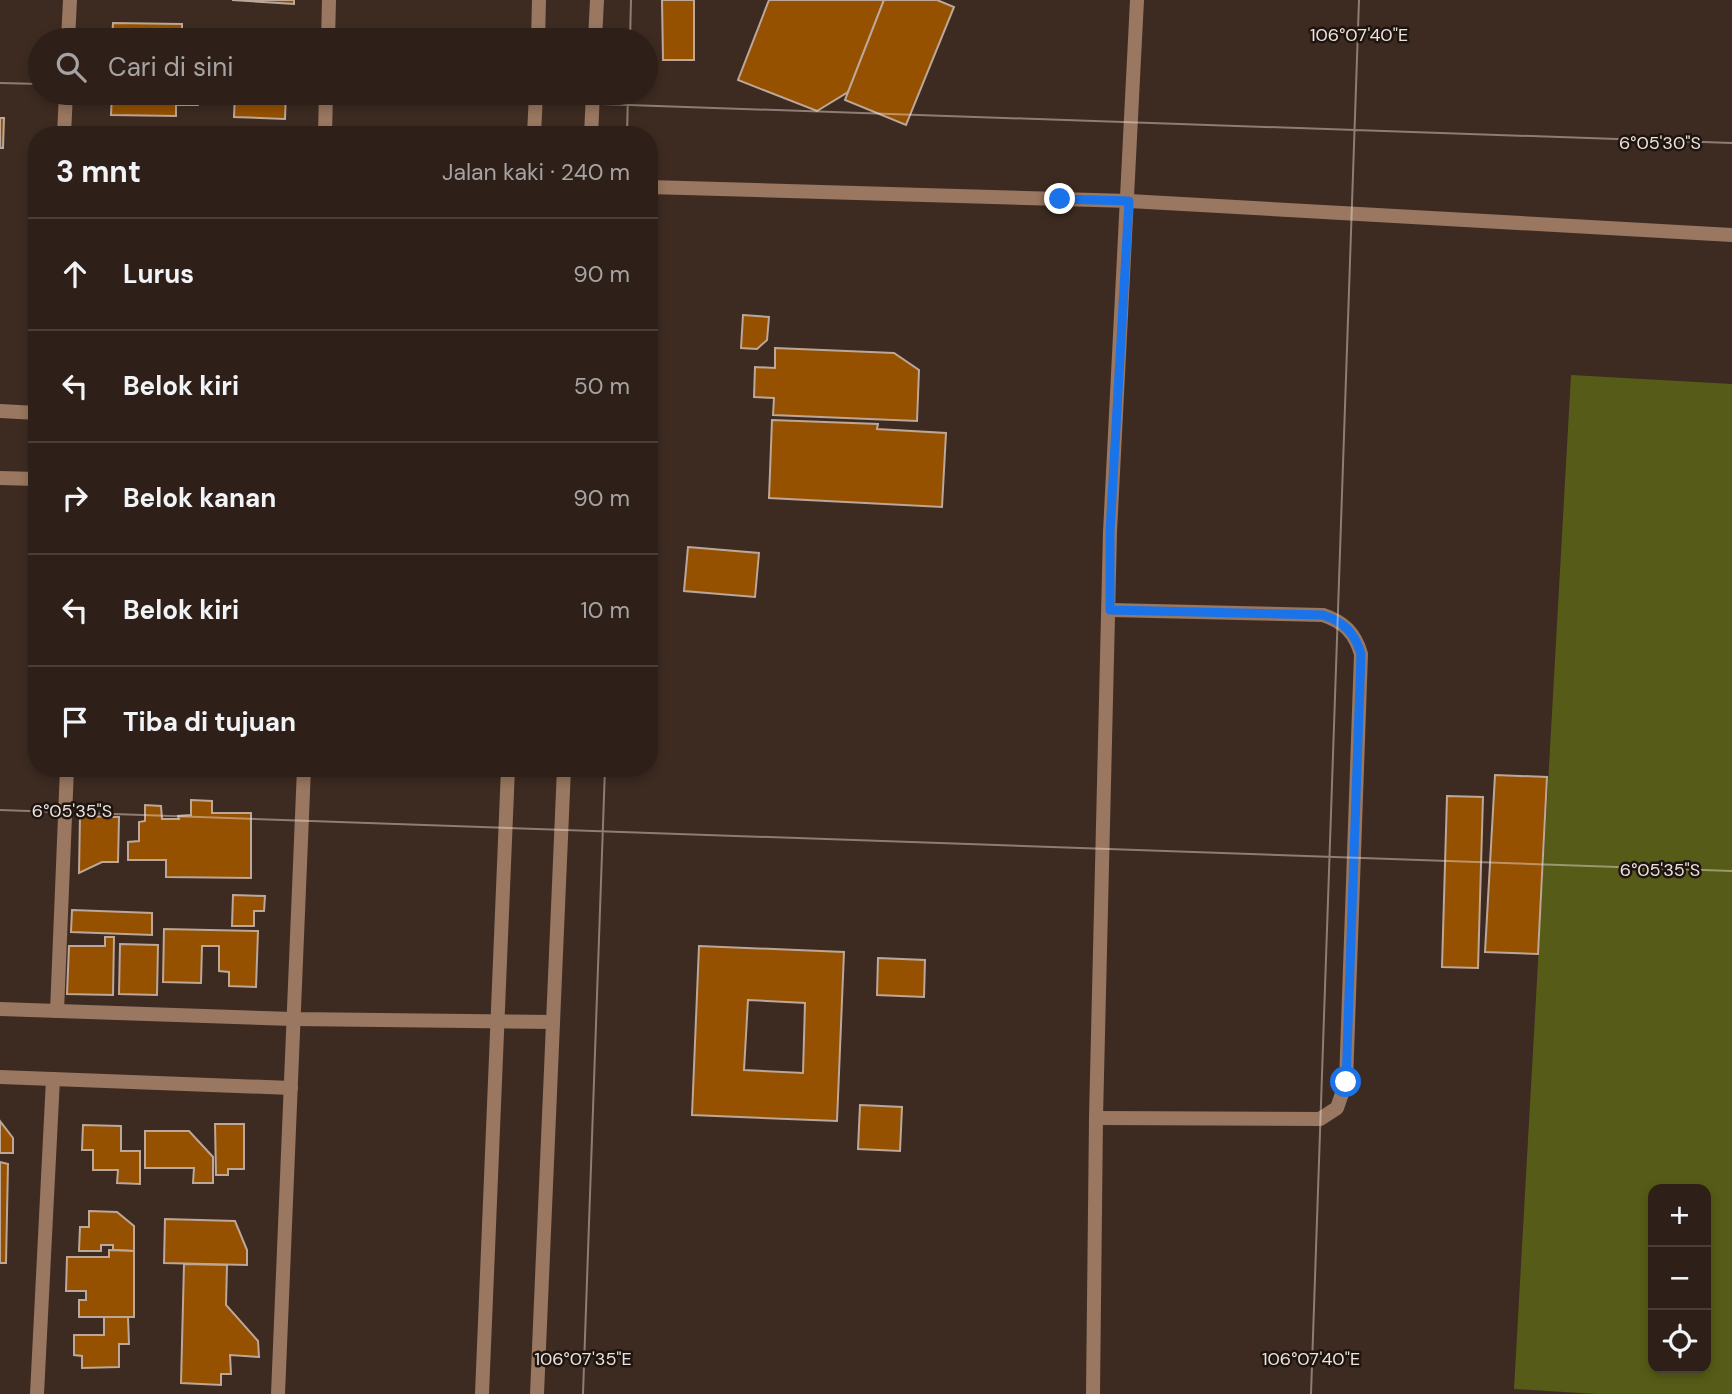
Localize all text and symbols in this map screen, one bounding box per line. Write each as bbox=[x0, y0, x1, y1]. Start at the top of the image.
text: 106°07'40"E bbox=[1310, 23, 1408, 47]
search box bbox=[28, 28, 658, 105]
icon: search bbox=[52, 48, 90, 86]
text: Cari di sini bbox=[108, 50, 233, 84]
text: 6°05'30"S bbox=[1619, 131, 1701, 155]
text: 3 mnt bbox=[56, 152, 141, 191]
text: Jalan kaki · 240 m bbox=[442, 157, 630, 187]
route end bbox=[1044, 183, 1075, 214]
icon: ahead bbox=[56, 255, 94, 293]
text: Lurus bbox=[123, 257, 194, 291]
text: 90 m bbox=[573, 259, 630, 289]
icon: left bbox=[56, 367, 94, 405]
text: Belok kiri bbox=[123, 369, 239, 403]
text: 50 m bbox=[574, 371, 630, 401]
icon: right bbox=[56, 479, 94, 517]
text: Belok kanan bbox=[123, 481, 276, 515]
text: 90 m bbox=[573, 483, 630, 513]
icon: left bbox=[56, 591, 94, 629]
text: Belok kiri bbox=[123, 593, 239, 627]
text: 10 m bbox=[580, 595, 630, 625]
icon: arrive bbox=[56, 703, 94, 741]
text: Tiba di tujuan bbox=[123, 705, 296, 739]
text: 6°05'35"S bbox=[32, 799, 112, 823]
text: 6°05'35"S bbox=[1620, 858, 1700, 882]
route start bbox=[1330, 1066, 1361, 1097]
map controls bbox=[1648, 1184, 1711, 1373]
button: + bbox=[1648, 1184, 1711, 1247]
button: − bbox=[1648, 1247, 1711, 1310]
button: locate bbox=[1648, 1310, 1711, 1373]
text: 106°07'35"E bbox=[534, 1347, 632, 1371]
text: 106°07'40"E bbox=[1262, 1347, 1360, 1371]

